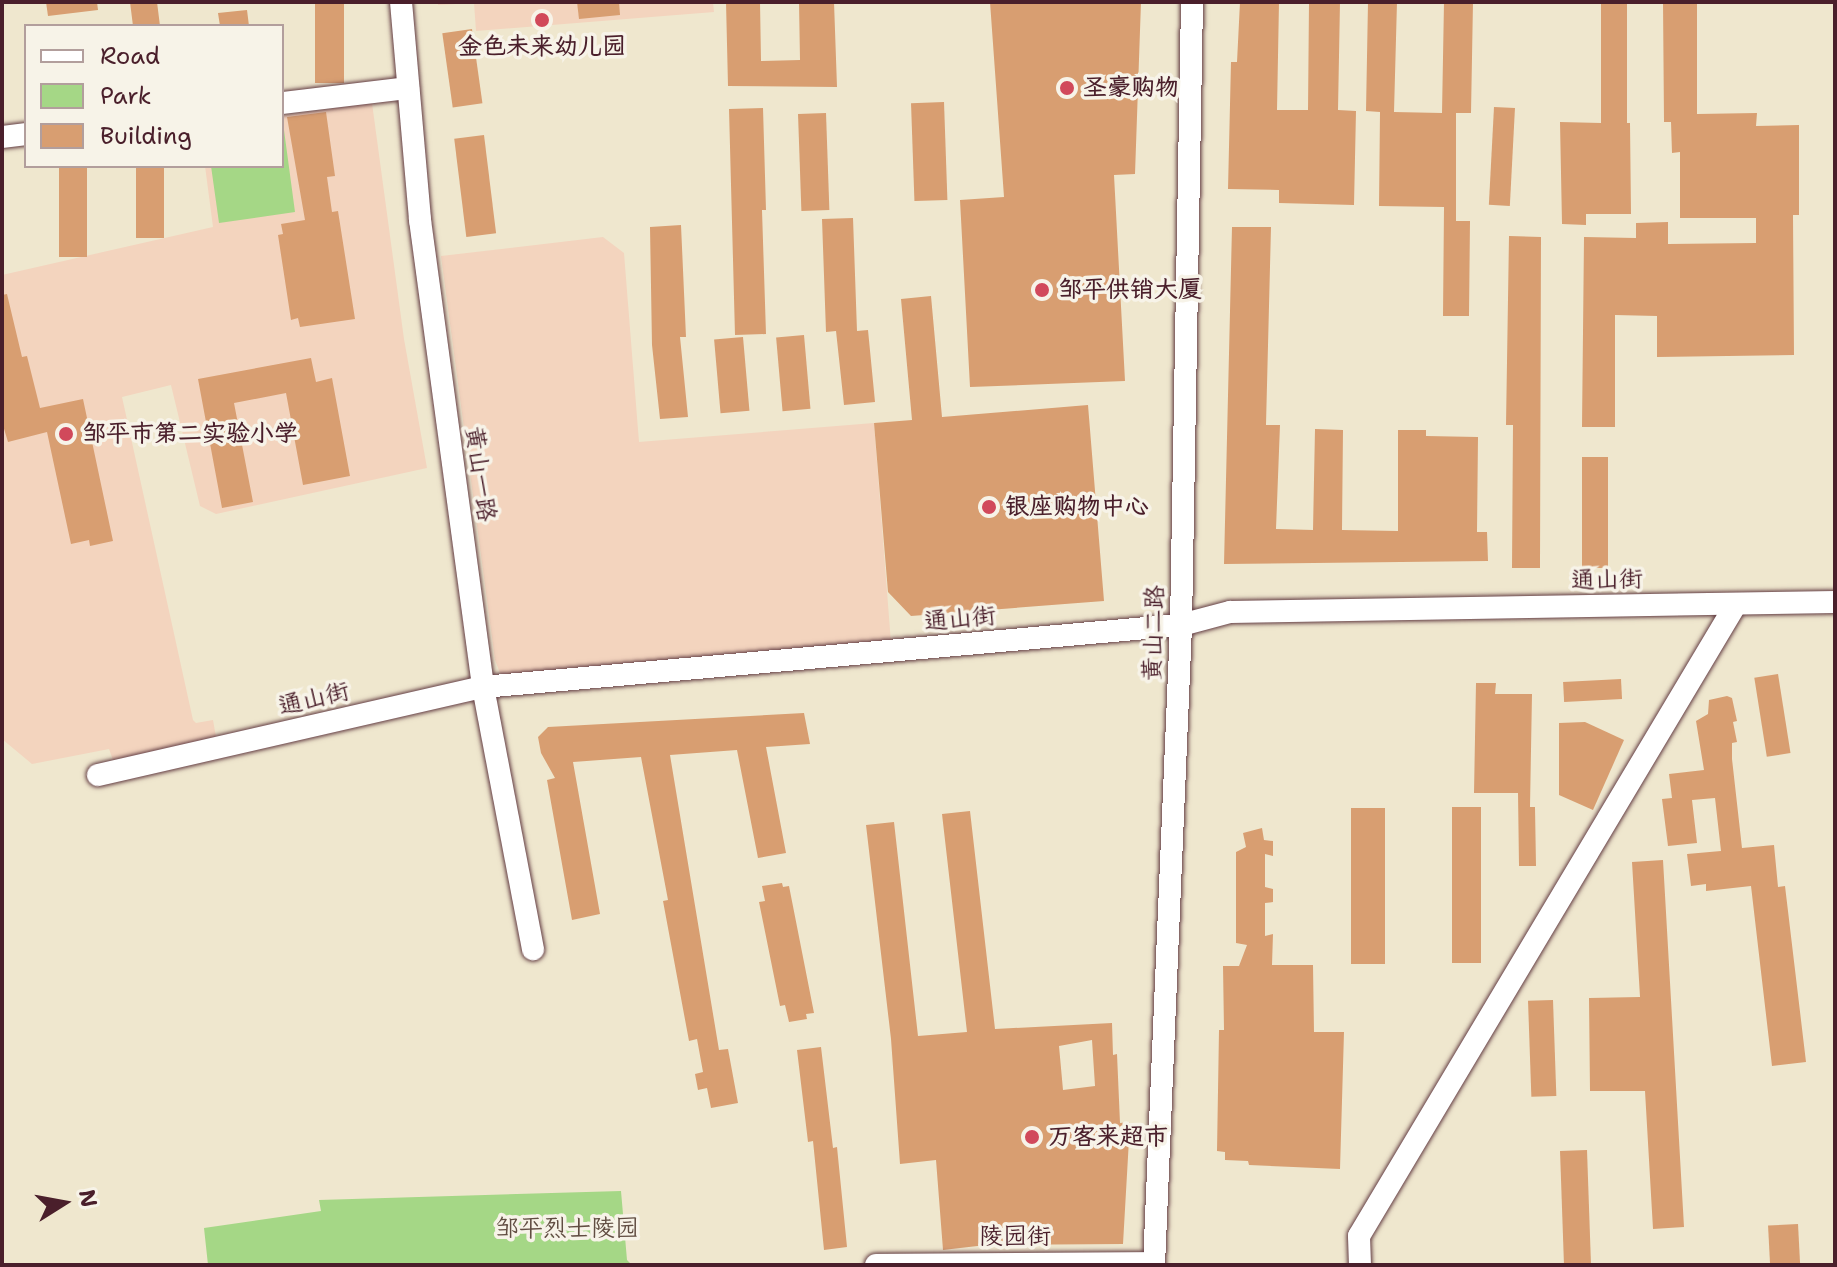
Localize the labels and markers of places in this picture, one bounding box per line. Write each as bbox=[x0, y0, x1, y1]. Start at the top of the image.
marker: 金色未来幼儿园 bbox=[533, 11, 551, 29]
place label: 金色未来幼儿园 bbox=[458, 33, 626, 61]
place label: 圣豪购物 bbox=[1083, 74, 1179, 102]
marker: 圣豪购物 bbox=[1058, 79, 1076, 97]
place label: 邹平供销大厦 bbox=[1058, 276, 1202, 304]
marker: 邹平供销大厦 bbox=[1033, 281, 1051, 299]
place label: 邹平市第二实验小学 bbox=[82, 420, 298, 448]
marker: 邹平市第二实验小学 bbox=[57, 425, 75, 443]
place label: 银座购物中心 bbox=[1005, 493, 1149, 521]
marker: 银座购物中心 bbox=[980, 498, 998, 516]
place label: 万客来超市 bbox=[1048, 1123, 1168, 1151]
marker: 万客来超市 bbox=[1023, 1128, 1041, 1146]

